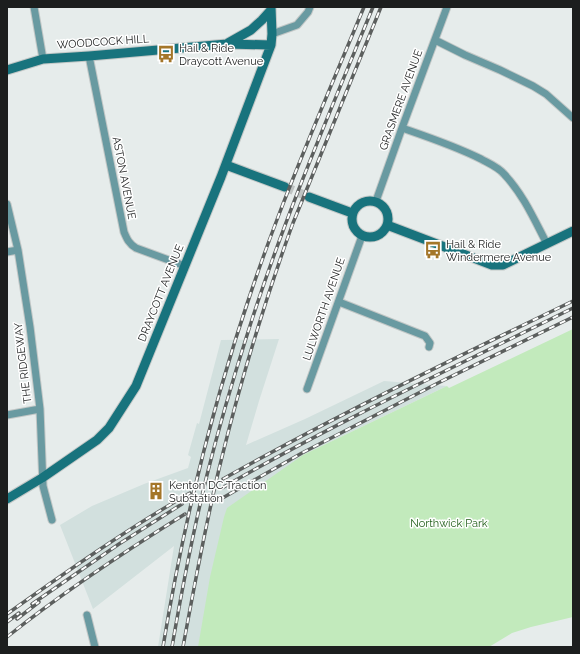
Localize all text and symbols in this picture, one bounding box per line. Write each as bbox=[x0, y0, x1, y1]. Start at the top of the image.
street label: WOODCOCK HILL bbox=[57, 32, 150, 52]
place label: Hail & Ride Draycott Avenue bbox=[179, 42, 264, 68]
bus stop icon: Hail & Ride Draycott Avenue bbox=[156, 44, 176, 64]
street label: GRASMERE AVENUE bbox=[377, 48, 425, 152]
street label: ASTON AVENUE bbox=[110, 135, 138, 221]
place label: Hail & Ride Windermere Avenue bbox=[446, 238, 552, 264]
bus stop icon: Hail & Ride Windermere Avenue bbox=[423, 240, 443, 260]
street label: DRAYCOTT AVENUE bbox=[136, 242, 187, 344]
street label: LULWORTH AVENUE bbox=[300, 256, 348, 362]
street label: THE RIDGEWAY bbox=[12, 322, 34, 404]
place label: Kenton DC Traction Substation bbox=[169, 479, 266, 505]
building icon: Kenton DC Traction Substation bbox=[146, 481, 166, 501]
park label: Northwick Park bbox=[410, 517, 488, 530]

